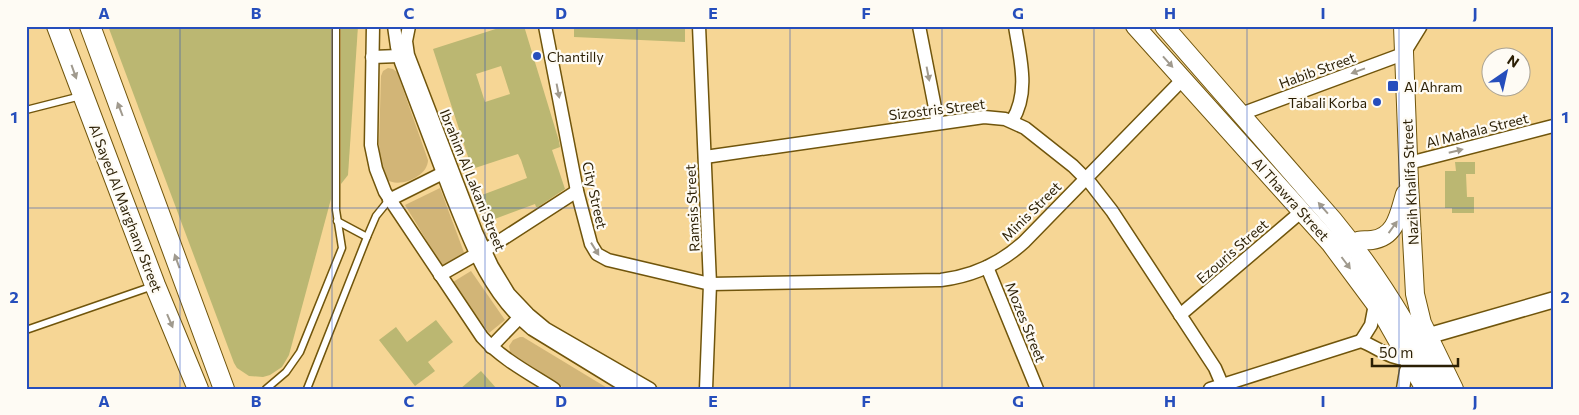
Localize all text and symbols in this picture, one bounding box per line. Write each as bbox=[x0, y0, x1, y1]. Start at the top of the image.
text: A bbox=[98, 3, 110, 22]
text: B bbox=[251, 3, 262, 22]
text: C bbox=[404, 3, 415, 22]
text: D bbox=[555, 3, 567, 22]
text: E bbox=[708, 3, 718, 22]
text: F bbox=[861, 3, 871, 22]
text: G bbox=[1012, 3, 1024, 22]
text: H bbox=[1164, 3, 1176, 22]
text: I bbox=[1320, 3, 1326, 22]
text: J bbox=[1472, 3, 1478, 22]
place label: Chantilly bbox=[547, 48, 604, 65]
street label: Habib Street bbox=[1276, 48, 1358, 92]
north arrow bbox=[1482, 48, 1532, 98]
marker: Chantilly bbox=[531, 50, 543, 62]
text: N bbox=[1504, 51, 1523, 71]
one-way arrow bbox=[1162, 56, 1174, 68]
one-way arrow bbox=[70, 65, 78, 80]
one-way arrow bbox=[925, 67, 933, 83]
one-way arrow bbox=[1350, 67, 1365, 75]
place label: Al Ahram bbox=[1404, 78, 1463, 95]
marker: Al Ahram bbox=[1386, 79, 1400, 93]
one-way arrow bbox=[554, 84, 562, 99]
place label: Tabali Korba bbox=[1288, 94, 1367, 111]
street label: Sizostris Street bbox=[888, 95, 986, 123]
marker: Tabali Korba bbox=[1371, 96, 1383, 108]
one-way arrow bbox=[116, 101, 123, 116]
text: 1 bbox=[10, 107, 18, 126]
street label: Ibrahim Al Lakani Street bbox=[437, 107, 509, 254]
text: 1 bbox=[1561, 107, 1569, 126]
street label: Al Mahala Street bbox=[1424, 109, 1530, 151]
street label: Nazih Khalifa Street bbox=[1398, 118, 1422, 245]
street label: Al Sayed Al Marghany Street bbox=[86, 121, 166, 295]
one-way arrow bbox=[1449, 147, 1464, 155]
street label: Al Thawra Street bbox=[1249, 154, 1333, 244]
street label: City Street bbox=[579, 160, 611, 230]
street label: Ramsis Street bbox=[681, 164, 703, 252]
street label: Minis Street bbox=[998, 177, 1065, 244]
one-way arrow bbox=[1317, 201, 1328, 214]
street label: Ezouris Street bbox=[1193, 215, 1271, 287]
one-way arrow bbox=[1388, 220, 1398, 234]
one-way arrow bbox=[590, 242, 599, 255]
one-way arrow bbox=[173, 253, 181, 268]
one-way arrow bbox=[1340, 256, 1351, 269]
street label: Mozes Street bbox=[1002, 280, 1050, 365]
text: 2 bbox=[9, 287, 19, 306]
text: 2 bbox=[1560, 287, 1570, 306]
one-way arrow bbox=[167, 314, 175, 329]
scale bar bbox=[1372, 335, 1458, 367]
text: 50 m bbox=[1379, 343, 1413, 361]
text: A bbox=[98, 391, 110, 410]
text: B bbox=[251, 391, 262, 410]
text: C bbox=[404, 391, 415, 410]
text: D bbox=[555, 391, 567, 410]
text: E bbox=[708, 391, 718, 410]
text: F bbox=[861, 391, 871, 410]
text: G bbox=[1012, 391, 1024, 410]
text: H bbox=[1164, 391, 1176, 410]
text: I bbox=[1320, 391, 1326, 410]
text: J bbox=[1472, 391, 1478, 410]

